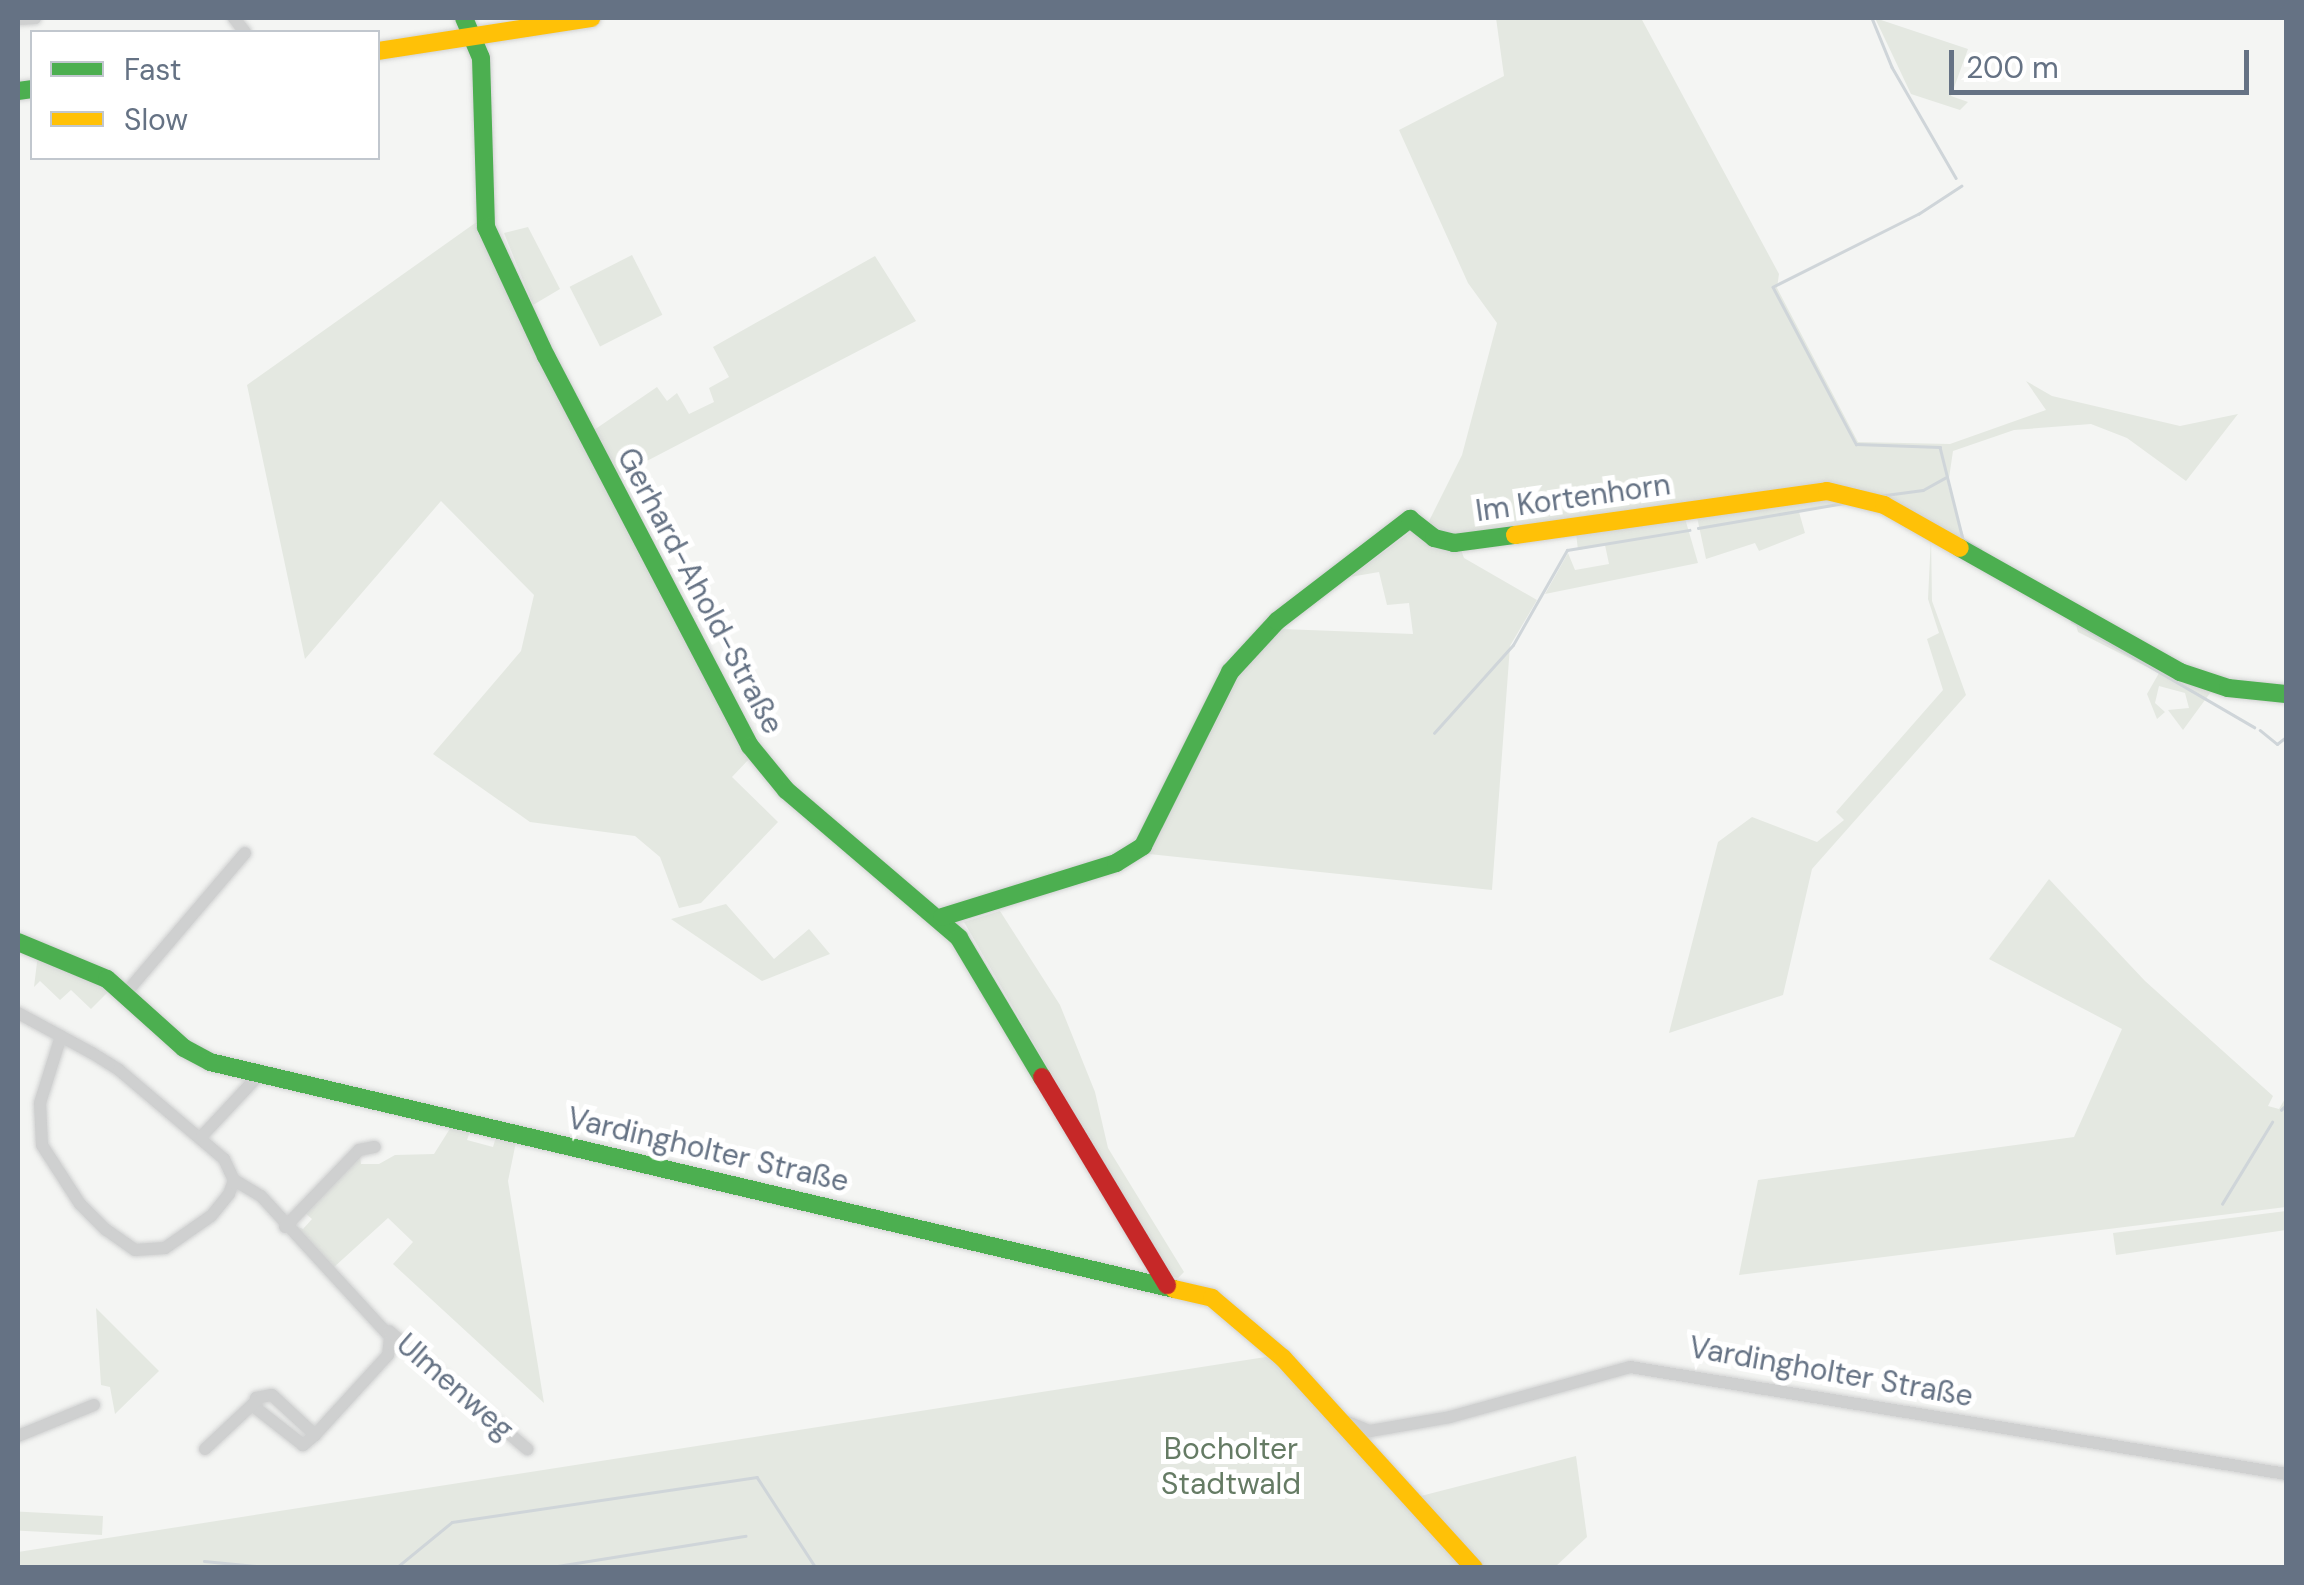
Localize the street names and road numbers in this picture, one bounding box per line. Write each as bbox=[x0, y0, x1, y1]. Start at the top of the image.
street label: Gerhard-Ahold-Straße bbox=[609, 442, 791, 740]
street label: Im Kortenhorn bbox=[1473, 467, 1673, 529]
street label: Vardingholter Straße bbox=[564, 1100, 852, 1200]
street label: Ulmenweg bbox=[389, 1326, 521, 1448]
street label: Vardingholter Straße bbox=[1686, 1329, 1976, 1415]

